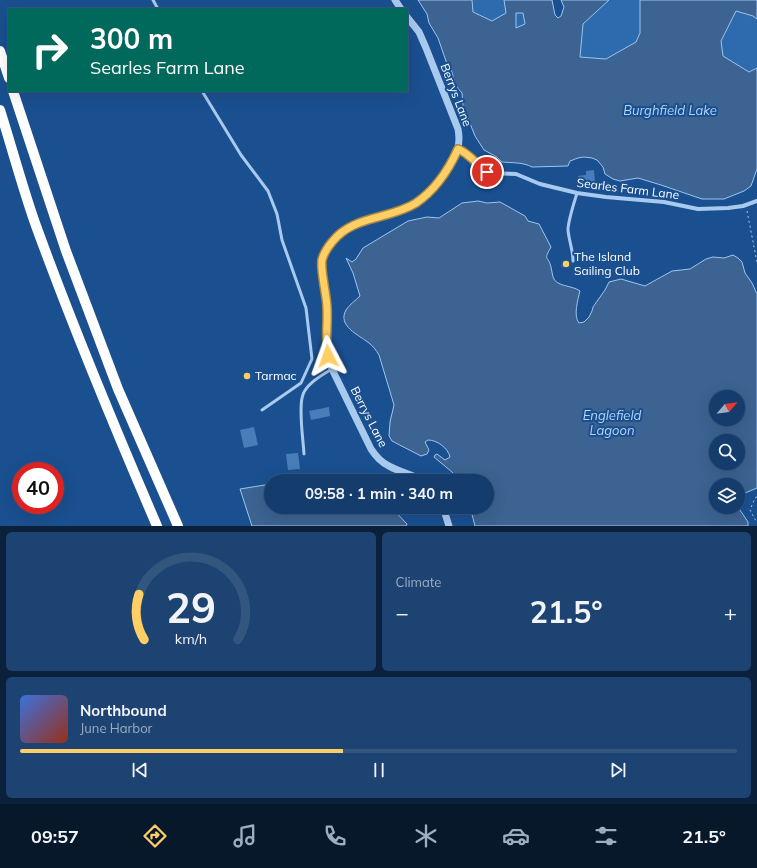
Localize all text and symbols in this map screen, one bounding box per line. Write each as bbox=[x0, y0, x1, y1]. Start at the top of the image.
text: 300 m bbox=[90, 21, 173, 56]
icon: right bbox=[24, 24, 76, 76]
text: Searles Farm Lane bbox=[90, 56, 245, 79]
street label: Berrys Lane bbox=[438, 61, 475, 129]
water label: Burghfield Lake bbox=[623, 102, 717, 118]
pin bbox=[470, 155, 504, 189]
icon: arrive bbox=[476, 161, 498, 183]
street label: Searles Farm Lane bbox=[576, 175, 680, 202]
place label: The Island Sailing Club bbox=[574, 249, 640, 278]
marker: The Island Sailing Club bbox=[561, 259, 571, 269]
position arrow bbox=[307, 335, 349, 377]
place label: Tarmac bbox=[255, 368, 297, 383]
marker: Tarmac bbox=[242, 371, 252, 381]
street label: Berrys Lane bbox=[348, 384, 391, 450]
north arrow bbox=[709, 390, 745, 426]
map controls bbox=[709, 390, 745, 514]
water label: Englefield Lagoon bbox=[583, 407, 642, 438]
button: search bbox=[709, 434, 745, 470]
speed limit sign: 40 bbox=[12, 462, 64, 514]
button: layers bbox=[709, 478, 745, 514]
text: 09:58 · 1 min · 340 m bbox=[305, 484, 453, 503]
text: Climate bbox=[396, 574, 441, 590]
text: 29 bbox=[166, 580, 216, 632]
text: 21.5° bbox=[530, 593, 603, 631]
text: − bbox=[396, 599, 409, 627]
text: + bbox=[724, 599, 737, 627]
text: km/h bbox=[175, 629, 207, 647]
text: Northbound bbox=[80, 701, 167, 720]
text: June Harbor bbox=[80, 720, 152, 736]
icon: previous bbox=[129, 759, 151, 781]
icon: pause bbox=[368, 759, 390, 781]
icon: next bbox=[607, 759, 629, 781]
icon: directions bbox=[141, 822, 169, 850]
icon: music bbox=[231, 822, 259, 850]
icon: phone bbox=[321, 822, 349, 850]
icon: climate bbox=[412, 822, 440, 850]
icon: car bbox=[502, 822, 530, 850]
icon: filters bbox=[592, 822, 620, 850]
text: 09:57 bbox=[31, 825, 79, 848]
text: 21.5° bbox=[682, 825, 726, 848]

